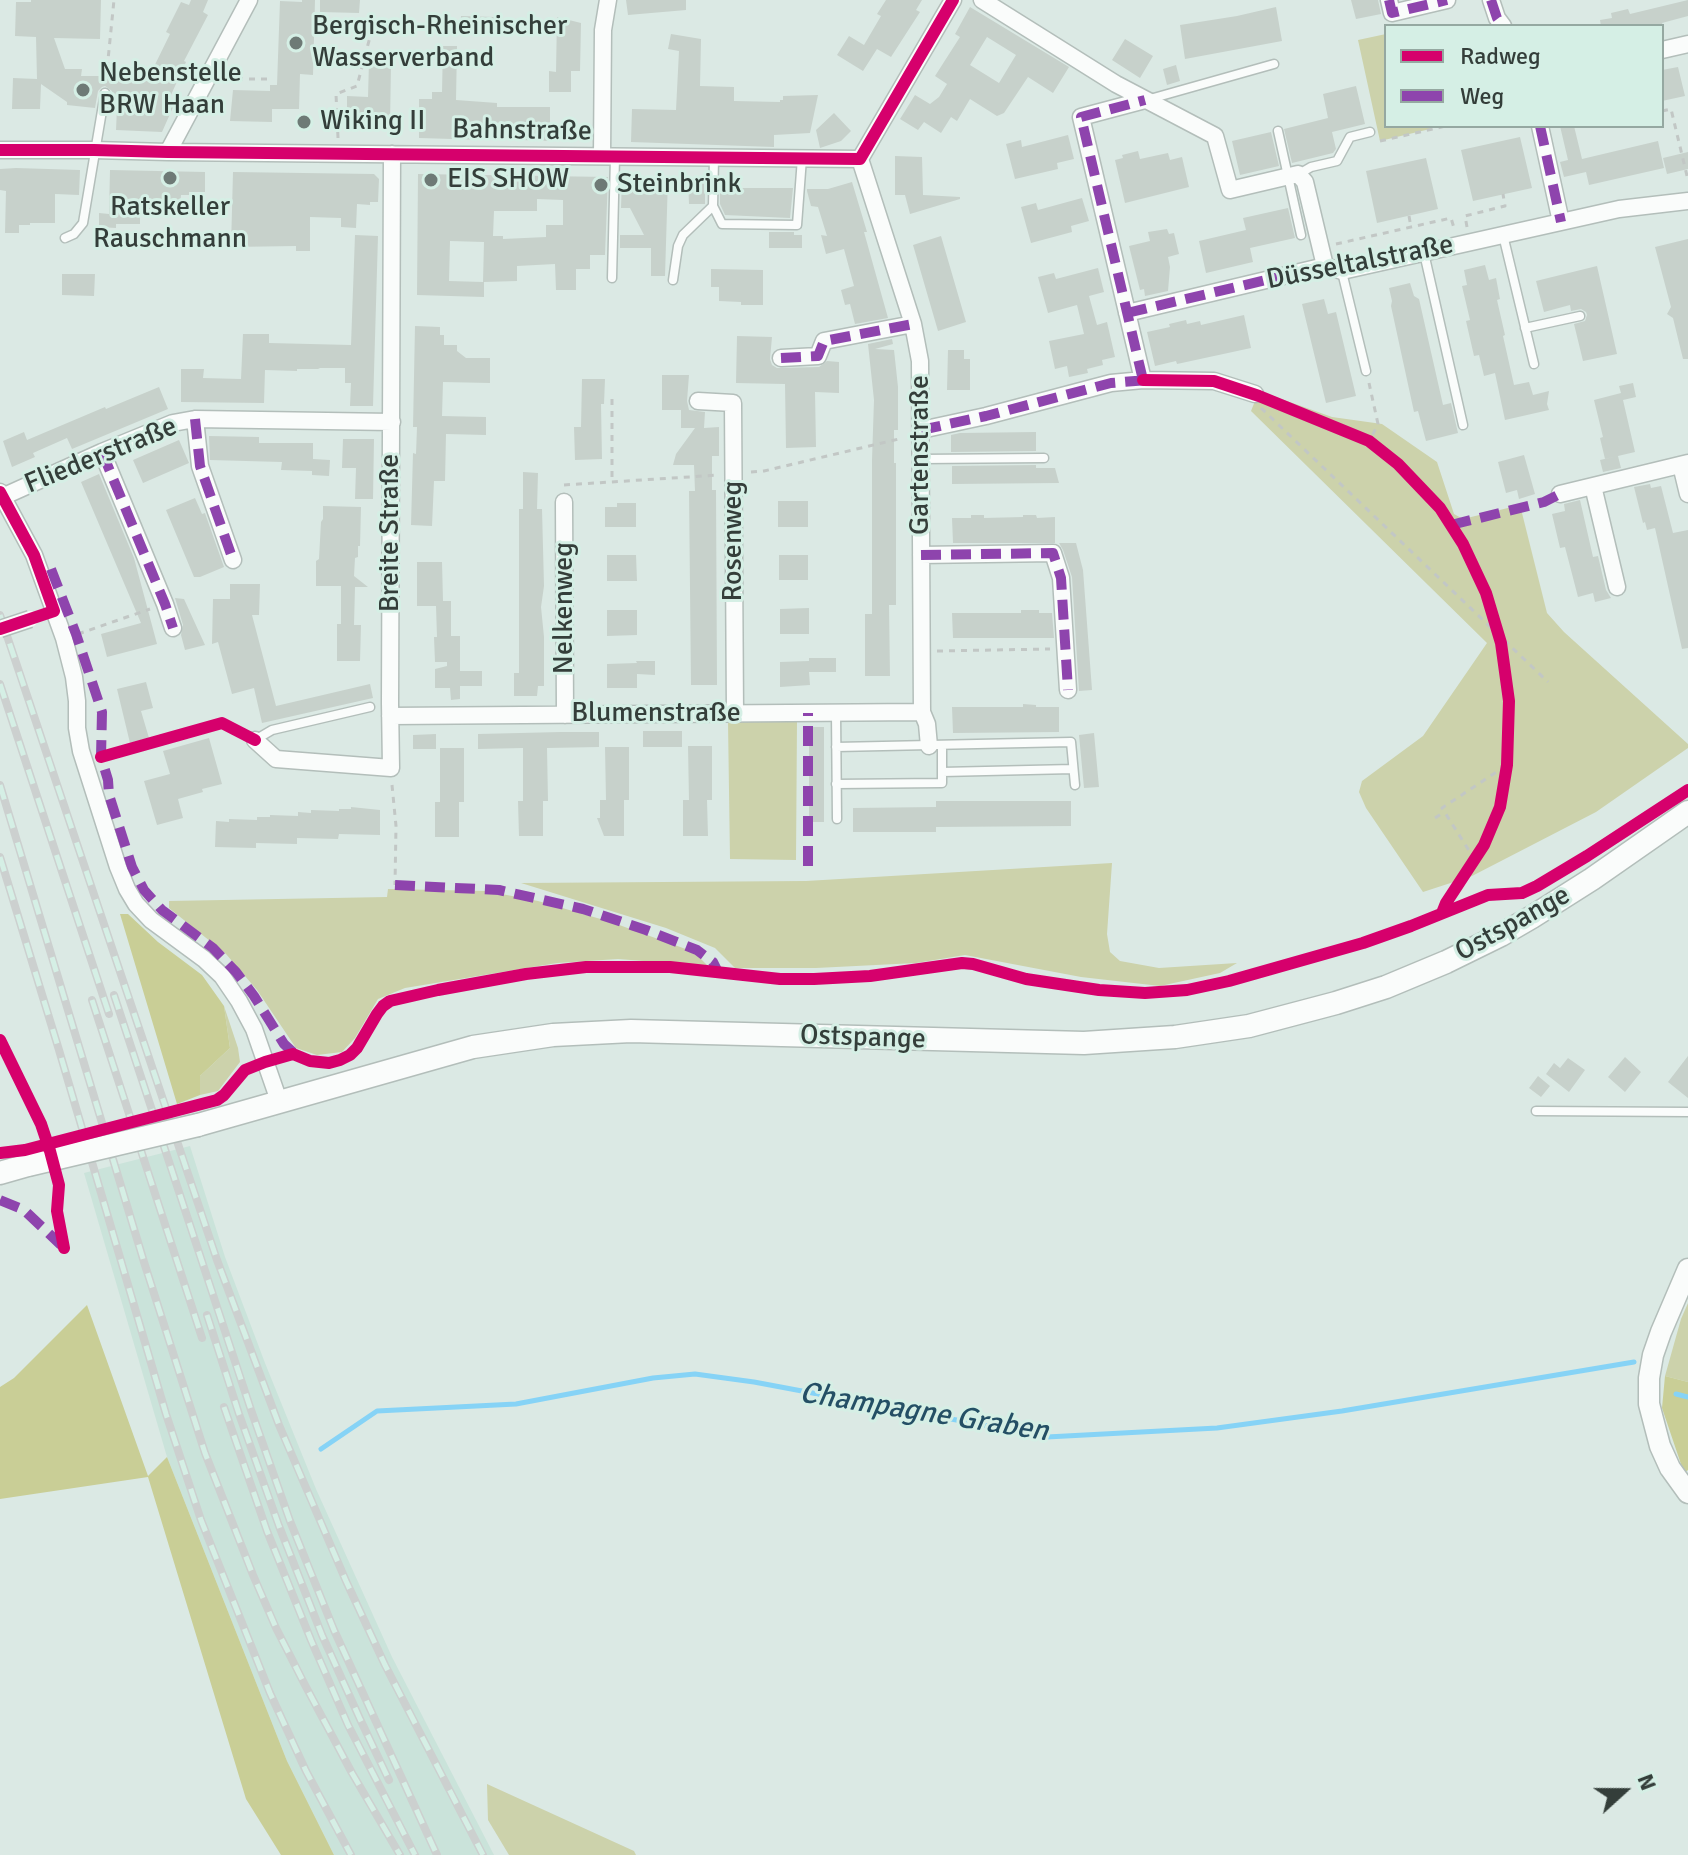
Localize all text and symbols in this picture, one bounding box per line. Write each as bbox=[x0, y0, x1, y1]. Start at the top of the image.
place label: Bergisch-Rheinischer Wasserverband bbox=[312, 10, 567, 76]
legend bbox=[1384, 24, 1664, 128]
marker: Bergisch-Rheinischer Wasserverband bbox=[287, 34, 305, 52]
text: Radweg bbox=[1460, 41, 1541, 71]
place label: Nebenstelle BRW Haan bbox=[99, 57, 242, 123]
marker: Nebenstelle BRW Haan bbox=[74, 81, 92, 99]
text: Weg bbox=[1460, 81, 1504, 111]
place label: Wiking II bbox=[320, 105, 425, 139]
marker: Wiking II bbox=[295, 113, 313, 131]
street label: Bahnstraße bbox=[452, 113, 592, 149]
place label: EIS SHOW bbox=[447, 163, 569, 197]
place label: Steinbrink bbox=[617, 168, 741, 202]
marker: Ratskeller Rauschmann bbox=[161, 169, 179, 187]
marker: EIS SHOW bbox=[422, 171, 440, 189]
marker: Steinbrink bbox=[592, 176, 610, 194]
place label: Ratskeller Rauschmann bbox=[93, 191, 247, 257]
street label: Düsseltalstraße bbox=[1264, 228, 1456, 298]
street label: Gartenstraße bbox=[904, 375, 938, 535]
street label: Fliederstraße bbox=[20, 410, 182, 502]
street label: Breite Straße bbox=[374, 454, 408, 612]
street label: Rosenweg bbox=[717, 481, 751, 601]
street label: Nelkenweg bbox=[548, 542, 582, 674]
street label: Blumenstraße bbox=[571, 697, 741, 731]
street label: Ostspange bbox=[1450, 879, 1576, 969]
street label: Ostspange bbox=[800, 1019, 926, 1057]
water label: Champagne Graben bbox=[797, 1376, 1051, 1450]
north arrow bbox=[1584, 1751, 1664, 1831]
text: N bbox=[1632, 1770, 1662, 1794]

